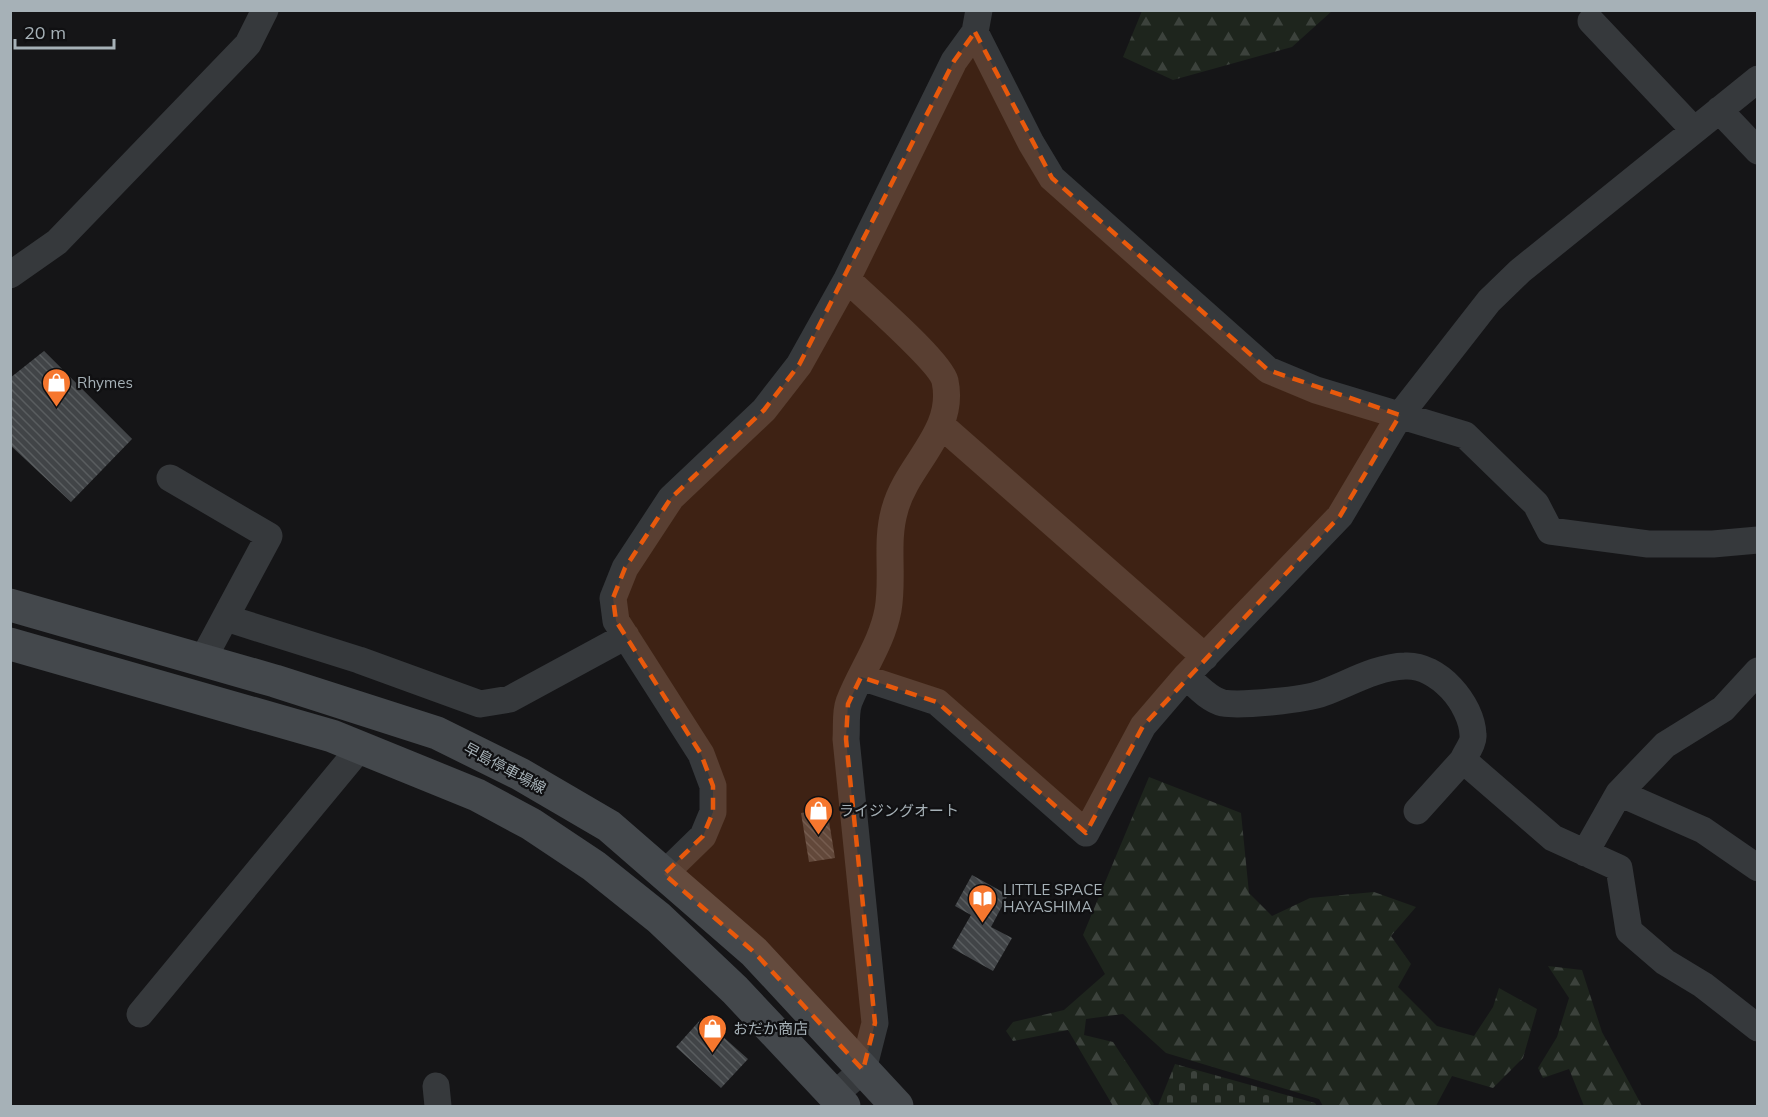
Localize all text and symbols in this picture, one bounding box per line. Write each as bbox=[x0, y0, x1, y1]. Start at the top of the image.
scale bar bbox=[15, 12, 114, 50]
text: 20 m bbox=[24, 21, 66, 44]
shop icon: Rhymes bbox=[40, 366, 72, 408]
place label: Rhymes bbox=[77, 373, 133, 392]
street label: 早島停車場線 bbox=[461, 738, 549, 798]
shop icon: ライジングオート bbox=[802, 794, 834, 836]
place label: ライジングオート bbox=[839, 801, 959, 820]
place label: LITTLE SPACE HAYASHIMA bbox=[1003, 880, 1102, 916]
library icon: LITTLE SPACE HAYASHIMA bbox=[966, 882, 998, 924]
shop icon: おだか商店 bbox=[696, 1012, 728, 1054]
place label: おだか商店 bbox=[733, 1019, 808, 1038]

